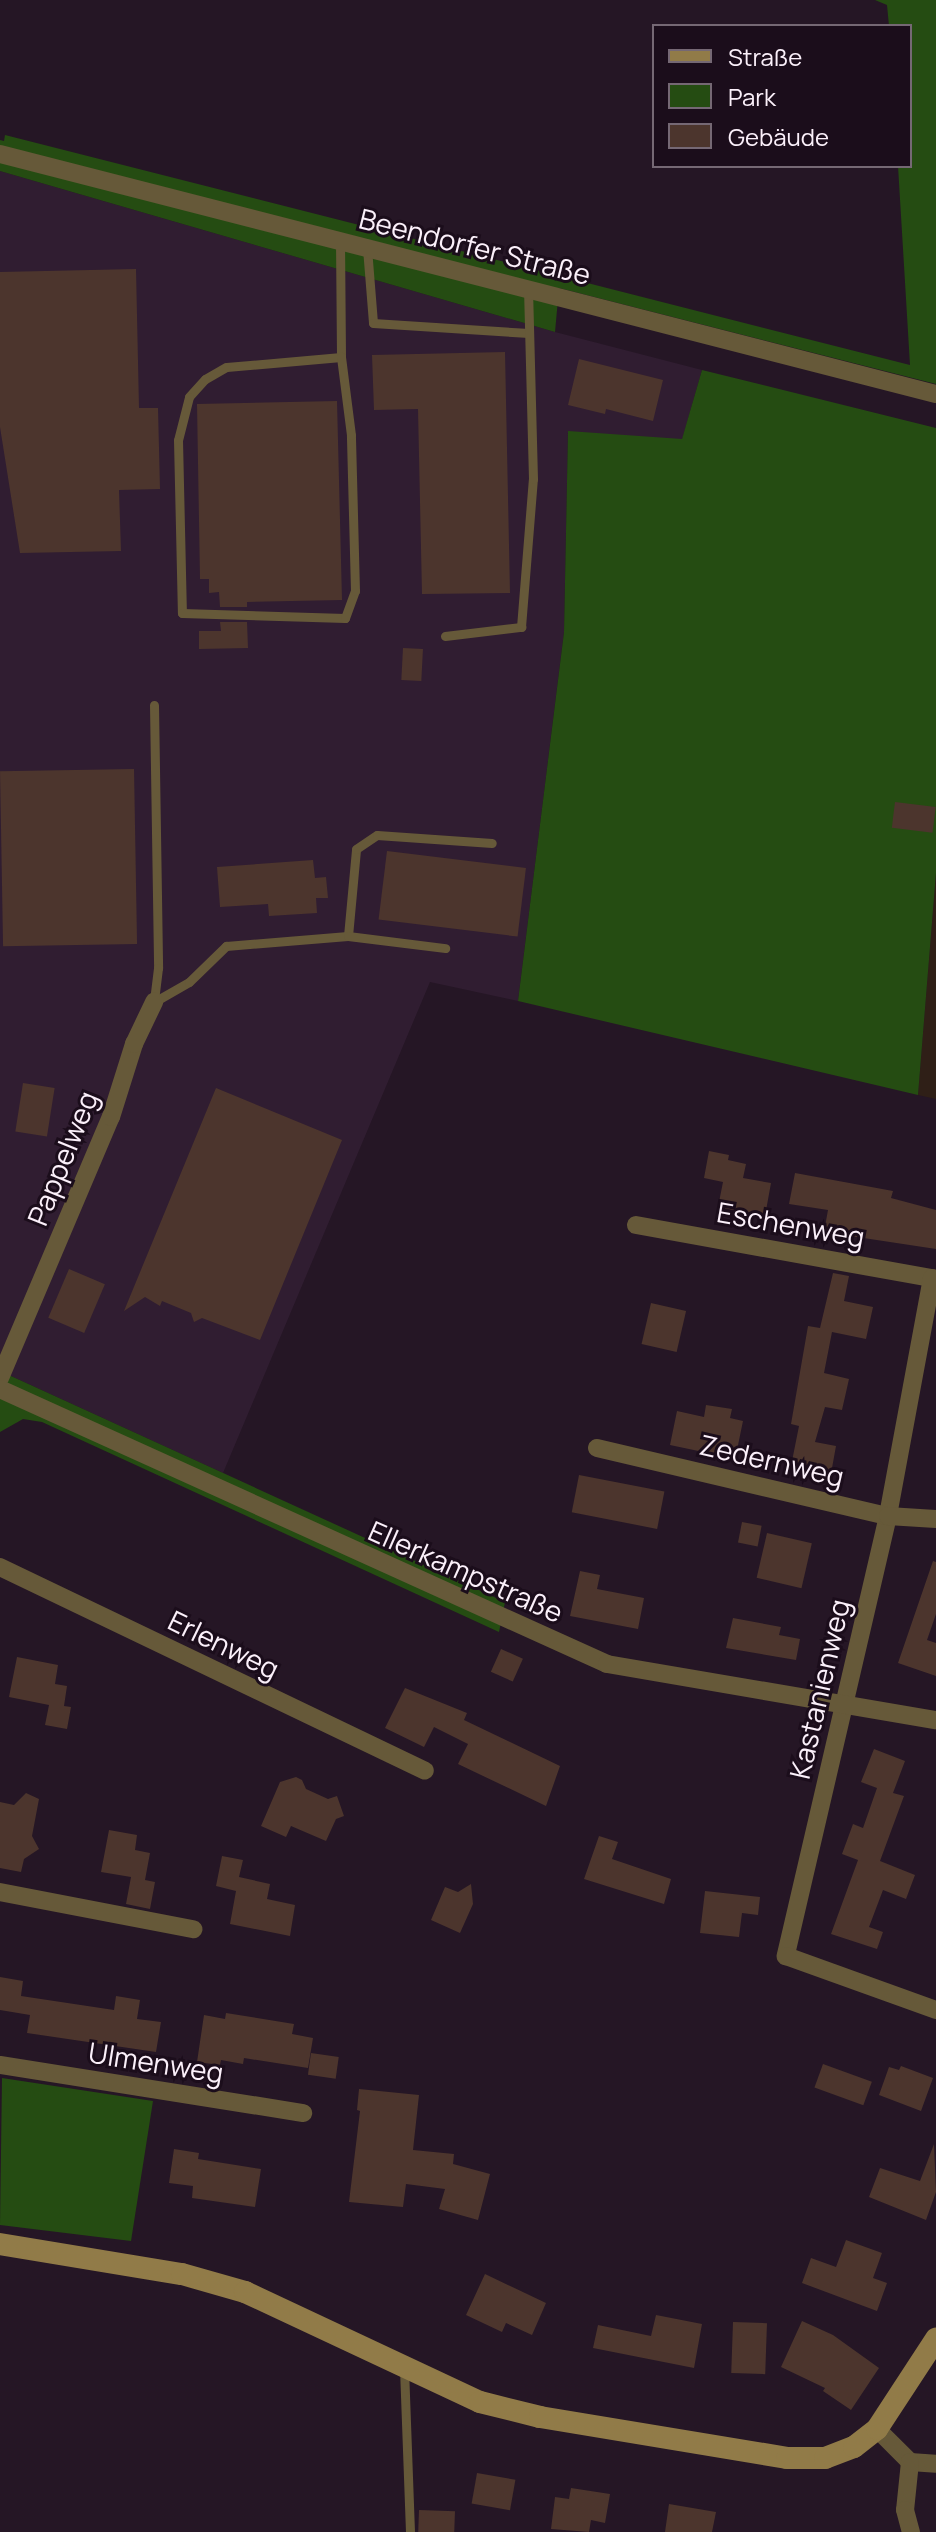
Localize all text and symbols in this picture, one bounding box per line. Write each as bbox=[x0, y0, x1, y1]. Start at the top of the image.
legend bbox=[652, 24, 912, 168]
text: Straße bbox=[728, 40, 802, 73]
text: Park bbox=[728, 80, 776, 113]
text: Gebäude bbox=[728, 120, 829, 153]
street label: Beendorfer Straße bbox=[356, 201, 594, 291]
street label: Pappelweg bbox=[20, 1086, 104, 1230]
street label: Eschenweg bbox=[715, 1194, 867, 1254]
street label: Zedernweg bbox=[697, 1427, 847, 1493]
street label: Ellerkampstraße bbox=[364, 1513, 568, 1629]
street label: Kastanienweg bbox=[782, 1596, 856, 1782]
street label: Erlenweg bbox=[163, 1603, 285, 1685]
street label: Ulmenweg bbox=[86, 2035, 226, 2089]

